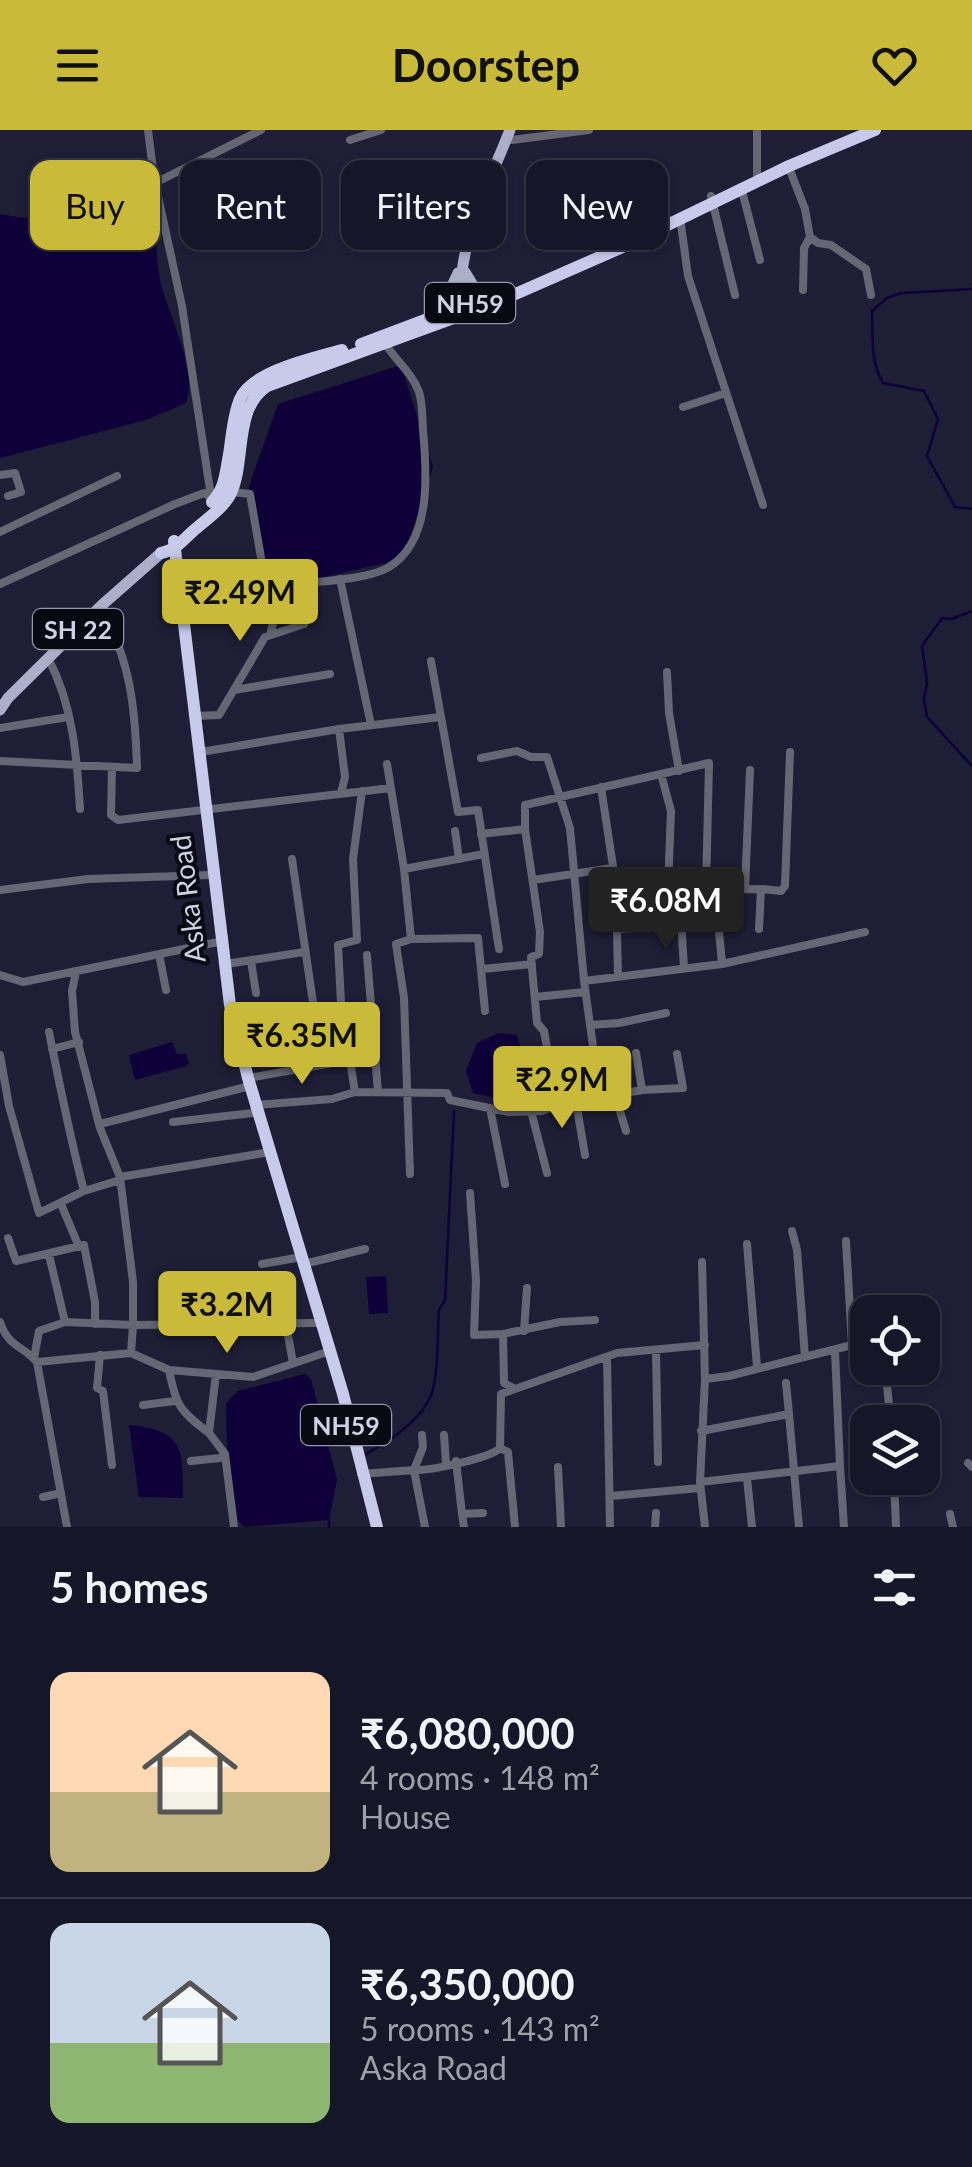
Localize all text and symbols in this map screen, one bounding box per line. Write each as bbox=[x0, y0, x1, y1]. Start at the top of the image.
icon: menu bbox=[50, 38, 105, 93]
text: Doorstep bbox=[392, 38, 580, 92]
icon: heart bbox=[867, 38, 922, 93]
chip: Buy bbox=[30, 160, 160, 250]
chip: Rent bbox=[180, 160, 321, 250]
chip: Filters bbox=[341, 160, 506, 250]
chip: New bbox=[526, 160, 668, 250]
road number: NH59 bbox=[425, 283, 515, 323]
pin: ₹2.49M bbox=[159, 559, 321, 644]
text: ₹2.49M bbox=[184, 572, 296, 611]
road number: SH 22 bbox=[33, 609, 123, 649]
street label: Aska Road bbox=[162, 833, 212, 965]
pin: ₹6.08M bbox=[585, 867, 747, 952]
text: ₹6.08M bbox=[610, 880, 722, 919]
pin: ₹6.35M bbox=[221, 1002, 383, 1087]
text: ₹6.35M bbox=[246, 1015, 358, 1054]
pin: ₹2.9M bbox=[492, 1046, 632, 1131]
text: ₹2.9M bbox=[515, 1059, 609, 1098]
pin: ₹3.2M bbox=[157, 1271, 297, 1356]
text: ₹3.2M bbox=[180, 1284, 274, 1323]
map controls bbox=[850, 1295, 940, 1495]
button: locate bbox=[850, 1295, 940, 1385]
road number: NH59 bbox=[301, 1405, 391, 1445]
button: layers bbox=[850, 1405, 940, 1495]
icon: filters bbox=[867, 1560, 922, 1615]
text: 5 homes bbox=[50, 1562, 208, 1612]
text: ₹6,080,000 bbox=[360, 1708, 575, 1758]
icon: home bbox=[130, 1712, 250, 1832]
text: 4 rooms · 148 m² bbox=[360, 1758, 600, 1797]
text: House bbox=[360, 1797, 451, 1836]
text: ₹6,350,000 bbox=[360, 1959, 575, 2009]
icon: home bbox=[130, 1963, 250, 2083]
text: 5 rooms · 143 m² bbox=[360, 2009, 600, 2048]
text: Aska Road bbox=[360, 2048, 507, 2087]

